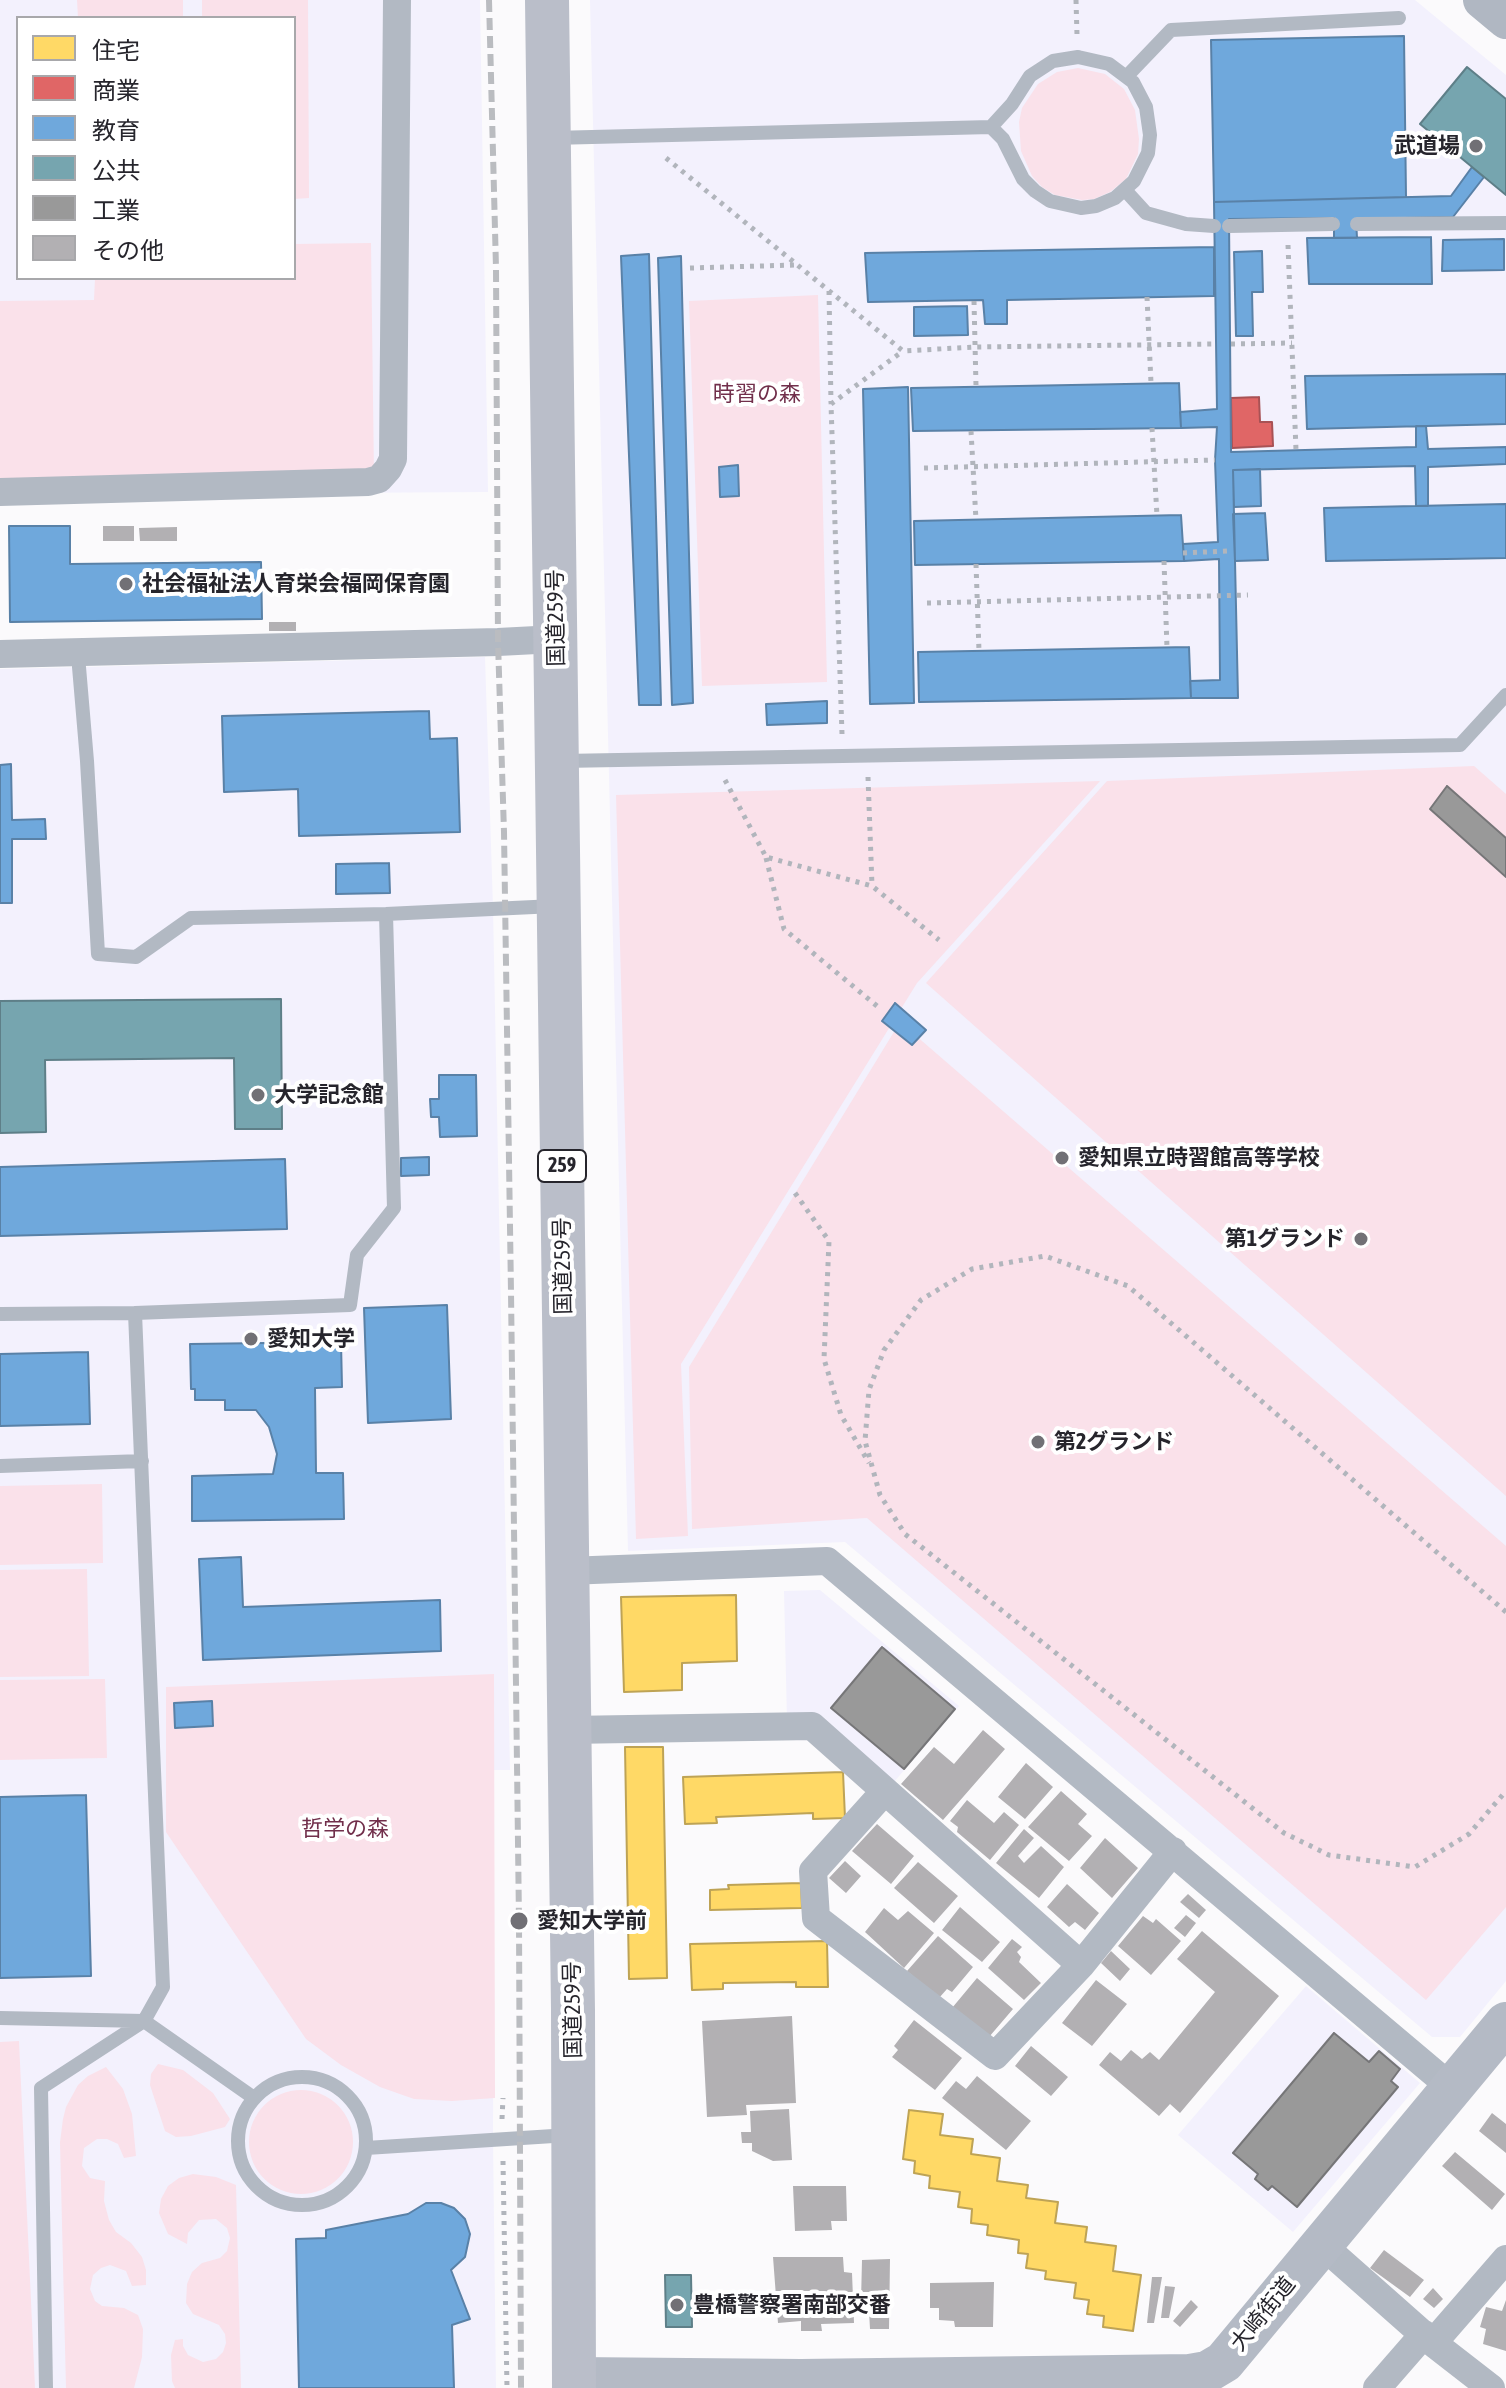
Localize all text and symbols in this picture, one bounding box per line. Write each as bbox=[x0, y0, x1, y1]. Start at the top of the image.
legend bbox=[16, 16, 296, 280]
text: 住宅 bbox=[92, 37, 140, 64]
text: 商業 bbox=[92, 77, 140, 104]
text: 教育 bbox=[92, 117, 140, 144]
place label: 武道場 bbox=[1394, 133, 1460, 159]
marker: 武道場 bbox=[1467, 137, 1485, 155]
text: 公共 bbox=[92, 157, 140, 184]
text: 工業 bbox=[92, 197, 140, 224]
text: その他 bbox=[92, 237, 164, 264]
park label: 時習の森 bbox=[713, 381, 801, 407]
street label: 国道259号 bbox=[542, 569, 570, 667]
place label: 社会福祉法人育栄会福岡保育園 bbox=[142, 571, 450, 597]
marker: 社会福祉法人育栄会福岡保育園 bbox=[117, 575, 135, 593]
place label: 大学記念館 bbox=[274, 1082, 384, 1108]
marker: 大学記念館 bbox=[249, 1086, 267, 1104]
place label: 愛知県立時習館高等学校 bbox=[1078, 1145, 1320, 1171]
marker: 愛知県立時習館高等学校 bbox=[1053, 1149, 1071, 1167]
road number: 259 bbox=[538, 1150, 586, 1182]
street label: 国道259号 bbox=[549, 1217, 577, 1315]
place label: 第1グランド bbox=[1225, 1226, 1345, 1252]
marker: 第1グランド bbox=[1352, 1230, 1370, 1248]
place label: 愛知大学 bbox=[267, 1326, 355, 1352]
marker: 愛知大学 bbox=[242, 1330, 260, 1348]
place label: 第2グランド bbox=[1054, 1429, 1174, 1455]
marker: 第2グランド bbox=[1029, 1433, 1047, 1451]
park label: 哲学の森 bbox=[301, 1816, 389, 1842]
place label: 愛知大学前 bbox=[537, 1908, 647, 1934]
marker: 愛知大学前 bbox=[508, 1910, 530, 1932]
street label: 国道259号 bbox=[559, 1961, 587, 2059]
street label: 大崎街道 bbox=[1225, 2271, 1301, 2357]
place label: 豊橋警察署南部交番 bbox=[693, 2292, 891, 2318]
marker: 豊橋警察署南部交番 bbox=[668, 2296, 686, 2314]

